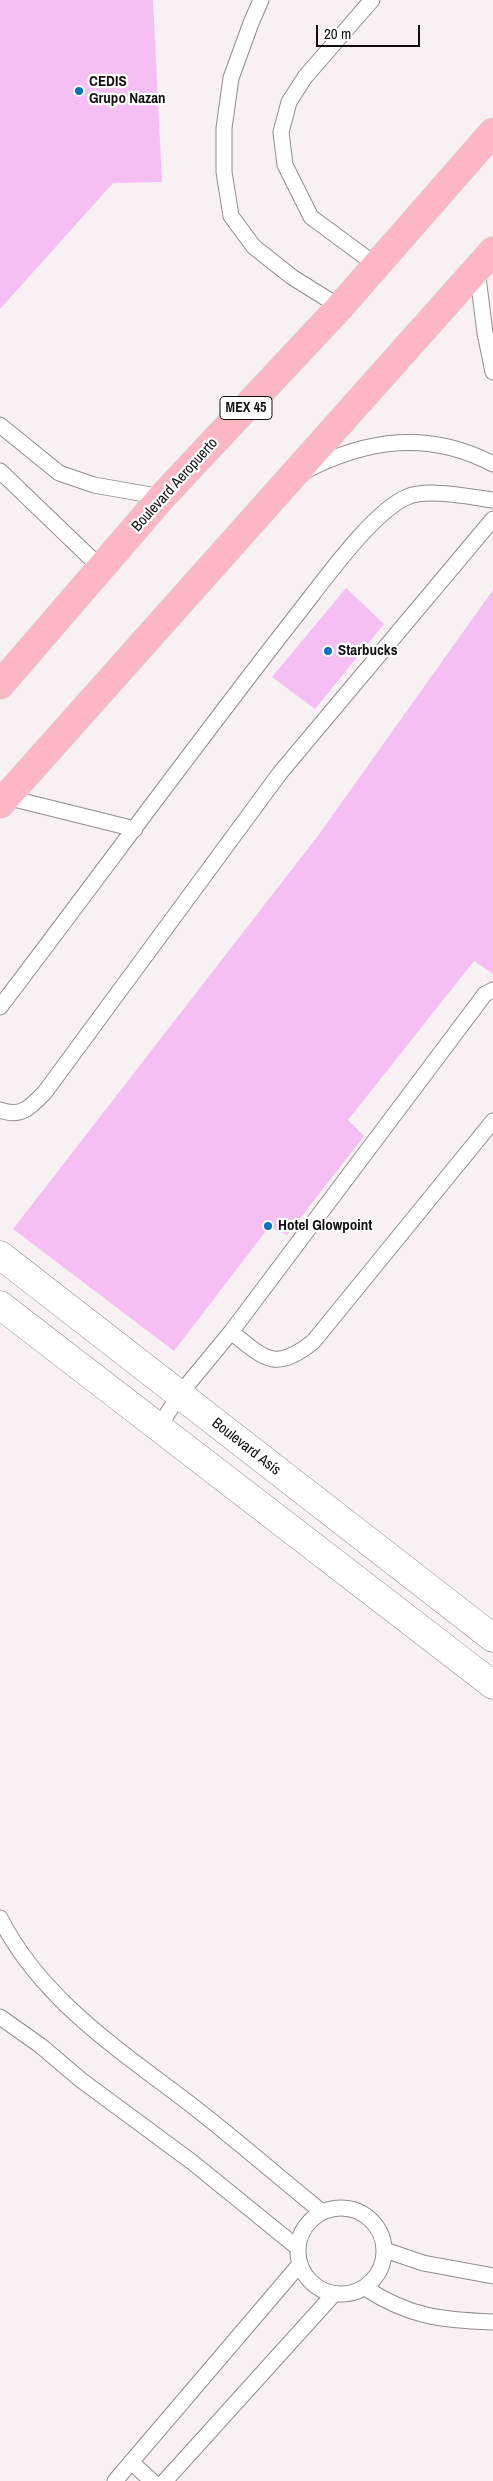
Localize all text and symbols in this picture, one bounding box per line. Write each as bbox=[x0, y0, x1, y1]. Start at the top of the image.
scale bar bbox=[318, 15, 422, 47]
text: 20 m bbox=[324, 23, 351, 44]
place label: CEDIS Grupo Nazan bbox=[89, 73, 166, 108]
marker: CEDIS Grupo Nazan bbox=[73, 85, 85, 97]
road number: MEX 45 bbox=[220, 396, 272, 419]
street label: Boulevard Aeropuerto bbox=[128, 435, 222, 535]
place label: Starbucks bbox=[338, 642, 397, 660]
marker: Starbucks bbox=[322, 645, 334, 657]
place label: Hotel Glowpoint bbox=[278, 1217, 372, 1235]
marker: Hotel Glowpoint bbox=[262, 1220, 274, 1232]
street label: Boulevard Asís bbox=[208, 1414, 284, 1480]

